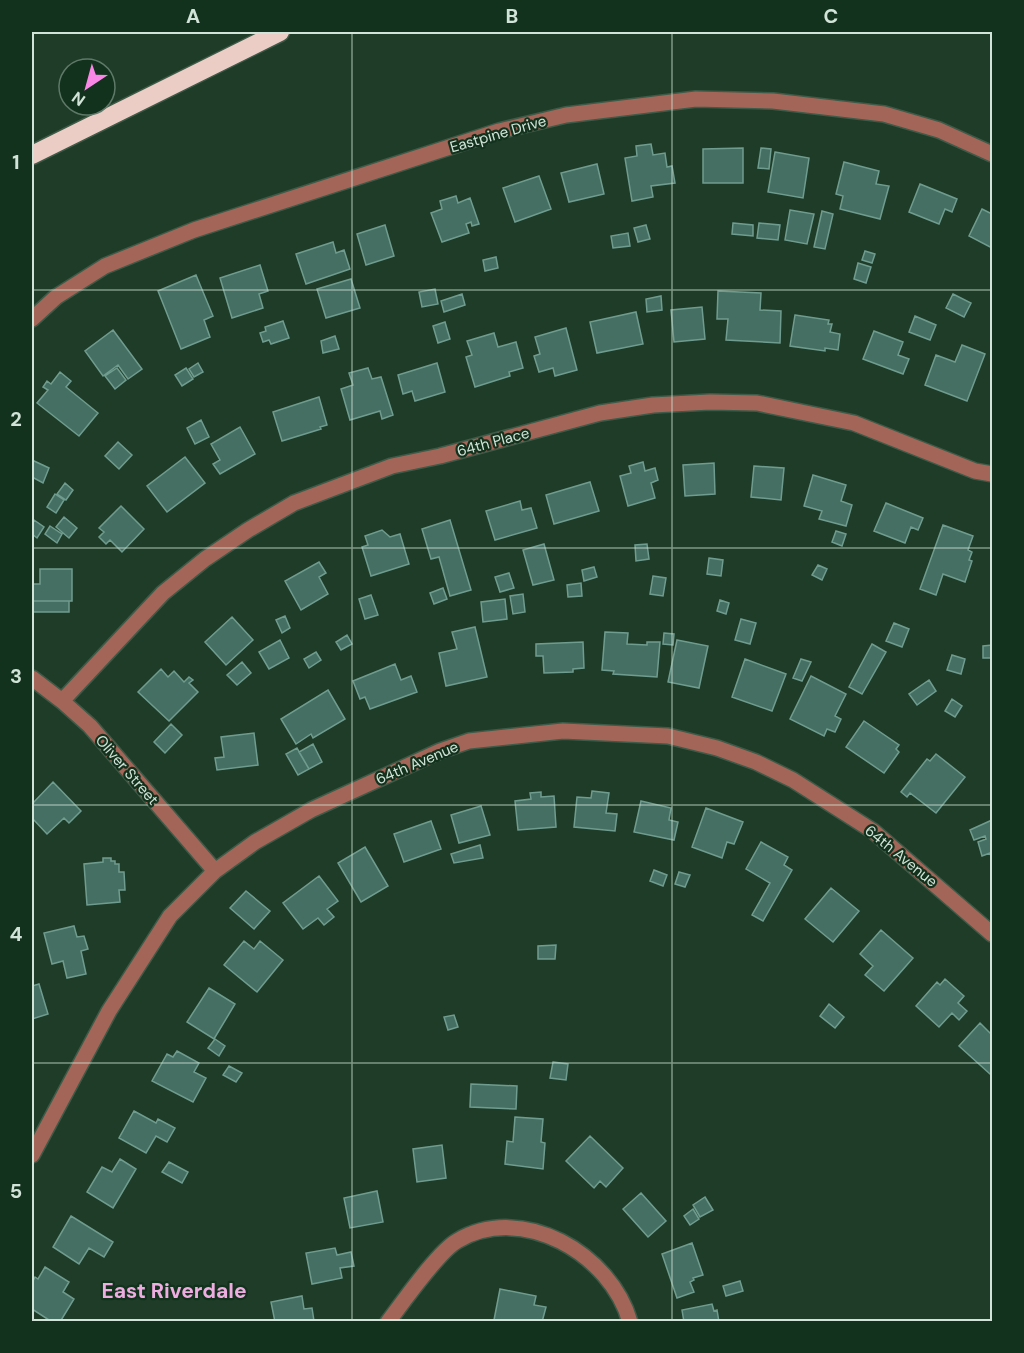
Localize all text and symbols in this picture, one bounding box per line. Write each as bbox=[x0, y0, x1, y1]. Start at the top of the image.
text: A bbox=[186, 3, 200, 29]
text: B bbox=[506, 3, 518, 29]
text: C bbox=[824, 3, 838, 29]
north arrow bbox=[57, 57, 117, 117]
text: N bbox=[68, 87, 89, 111]
street label: Eastpine Drive bbox=[447, 111, 549, 157]
text: 1 bbox=[12, 149, 20, 175]
text: 2 bbox=[10, 406, 22, 432]
street label: 64th Place bbox=[455, 423, 531, 461]
text: 3 bbox=[10, 663, 22, 689]
street label: Oliver Street bbox=[91, 731, 163, 809]
street label: 64th Avenue bbox=[373, 737, 461, 789]
street label: 64th Avenue bbox=[861, 821, 941, 891]
text: 4 bbox=[10, 921, 23, 947]
text: 5 bbox=[10, 1178, 22, 1204]
district label: East Riverdale bbox=[101, 1277, 247, 1305]

